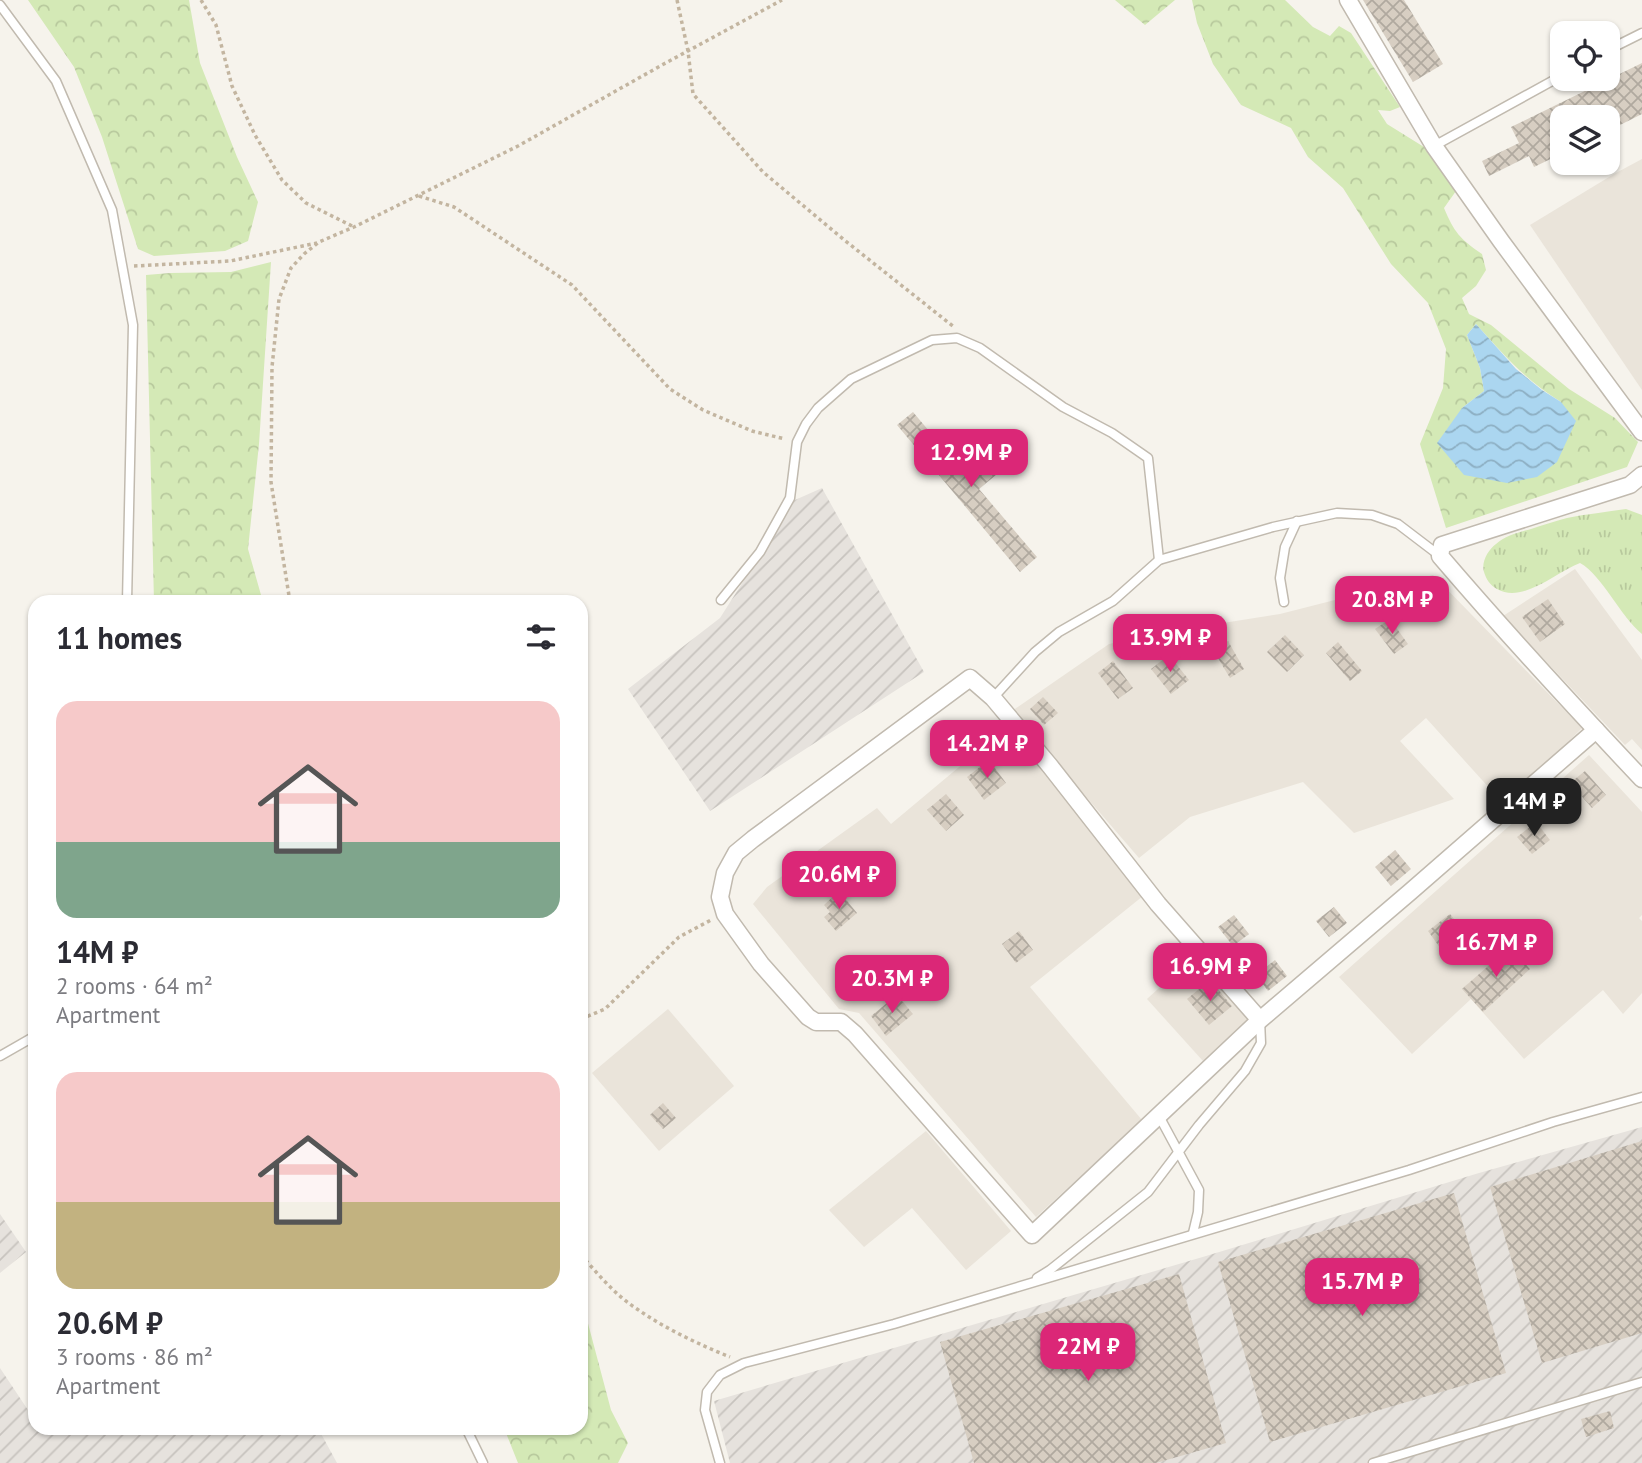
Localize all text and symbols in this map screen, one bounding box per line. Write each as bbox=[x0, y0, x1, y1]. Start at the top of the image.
map controls bbox=[1550, 21, 1620, 175]
button: locate bbox=[1550, 21, 1620, 91]
button: layers bbox=[1550, 105, 1620, 175]
pin: 12.9M ₽ bbox=[906, 430, 1036, 489]
text: 12.9M ₽ bbox=[930, 437, 1012, 466]
pin: 20.8M ₽ bbox=[1327, 576, 1457, 636]
text: 20.8M ₽ bbox=[1351, 584, 1433, 613]
pin: 13.9M ₽ bbox=[1105, 614, 1235, 674]
text: 11 homes bbox=[56, 618, 182, 657]
icon: filters bbox=[522, 618, 560, 656]
text: 13.9M ₽ bbox=[1129, 622, 1211, 651]
pin: 14.2M ₽ bbox=[922, 720, 1052, 780]
text: 14.2M ₽ bbox=[946, 728, 1028, 757]
icon: home bbox=[245, 746, 371, 872]
pin: 14M ₽ bbox=[1485, 778, 1583, 838]
text: 14M ₽ bbox=[1502, 786, 1566, 815]
pin: 20.6M ₽ bbox=[774, 852, 904, 911]
text: 20.6M ₽ bbox=[798, 859, 880, 888]
pin: 16.7M ₽ bbox=[1431, 920, 1561, 979]
text: 16.7M ₽ bbox=[1455, 927, 1537, 956]
text: 14M ₽ bbox=[56, 932, 139, 971]
pin: 16.9M ₽ bbox=[1145, 944, 1275, 1003]
text: 16.9M ₽ bbox=[1169, 951, 1251, 980]
pin: 20.3M ₽ bbox=[827, 956, 957, 1015]
text: 20.3M ₽ bbox=[851, 963, 933, 992]
text: 2 rooms · 64 m² bbox=[56, 971, 213, 1000]
text: Apartment bbox=[56, 1000, 160, 1029]
icon: home bbox=[245, 1117, 371, 1243]
pin: 15.7M ₽ bbox=[1297, 1258, 1427, 1318]
text: 15.7M ₽ bbox=[1321, 1266, 1403, 1295]
text: 20.6M ₽ bbox=[56, 1303, 163, 1342]
pin: 22M ₽ bbox=[1039, 1324, 1137, 1383]
text: 22M ₽ bbox=[1056, 1331, 1120, 1360]
text: 3 rooms · 86 m² bbox=[56, 1342, 213, 1371]
text: Apartment bbox=[56, 1371, 160, 1400]

